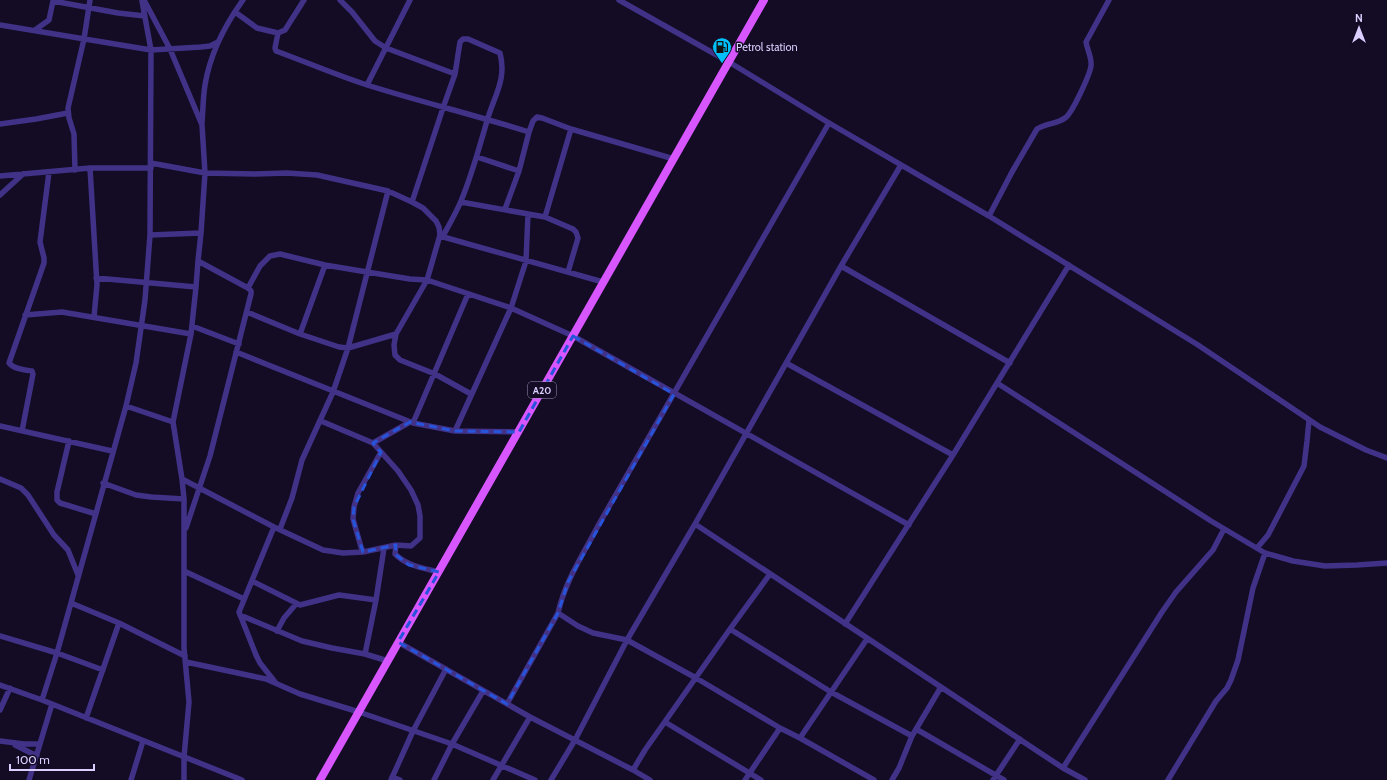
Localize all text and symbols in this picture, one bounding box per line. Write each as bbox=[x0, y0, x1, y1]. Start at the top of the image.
north arrow bbox=[1339, 8, 1379, 48]
text: N bbox=[1355, 11, 1363, 25]
fuel station icon: Petrol station bbox=[711, 36, 733, 64]
place label: Petrol station bbox=[736, 40, 798, 54]
road number: A20 bbox=[528, 382, 556, 398]
scale bar bbox=[10, 746, 94, 772]
text: 100 m bbox=[16, 752, 50, 767]

